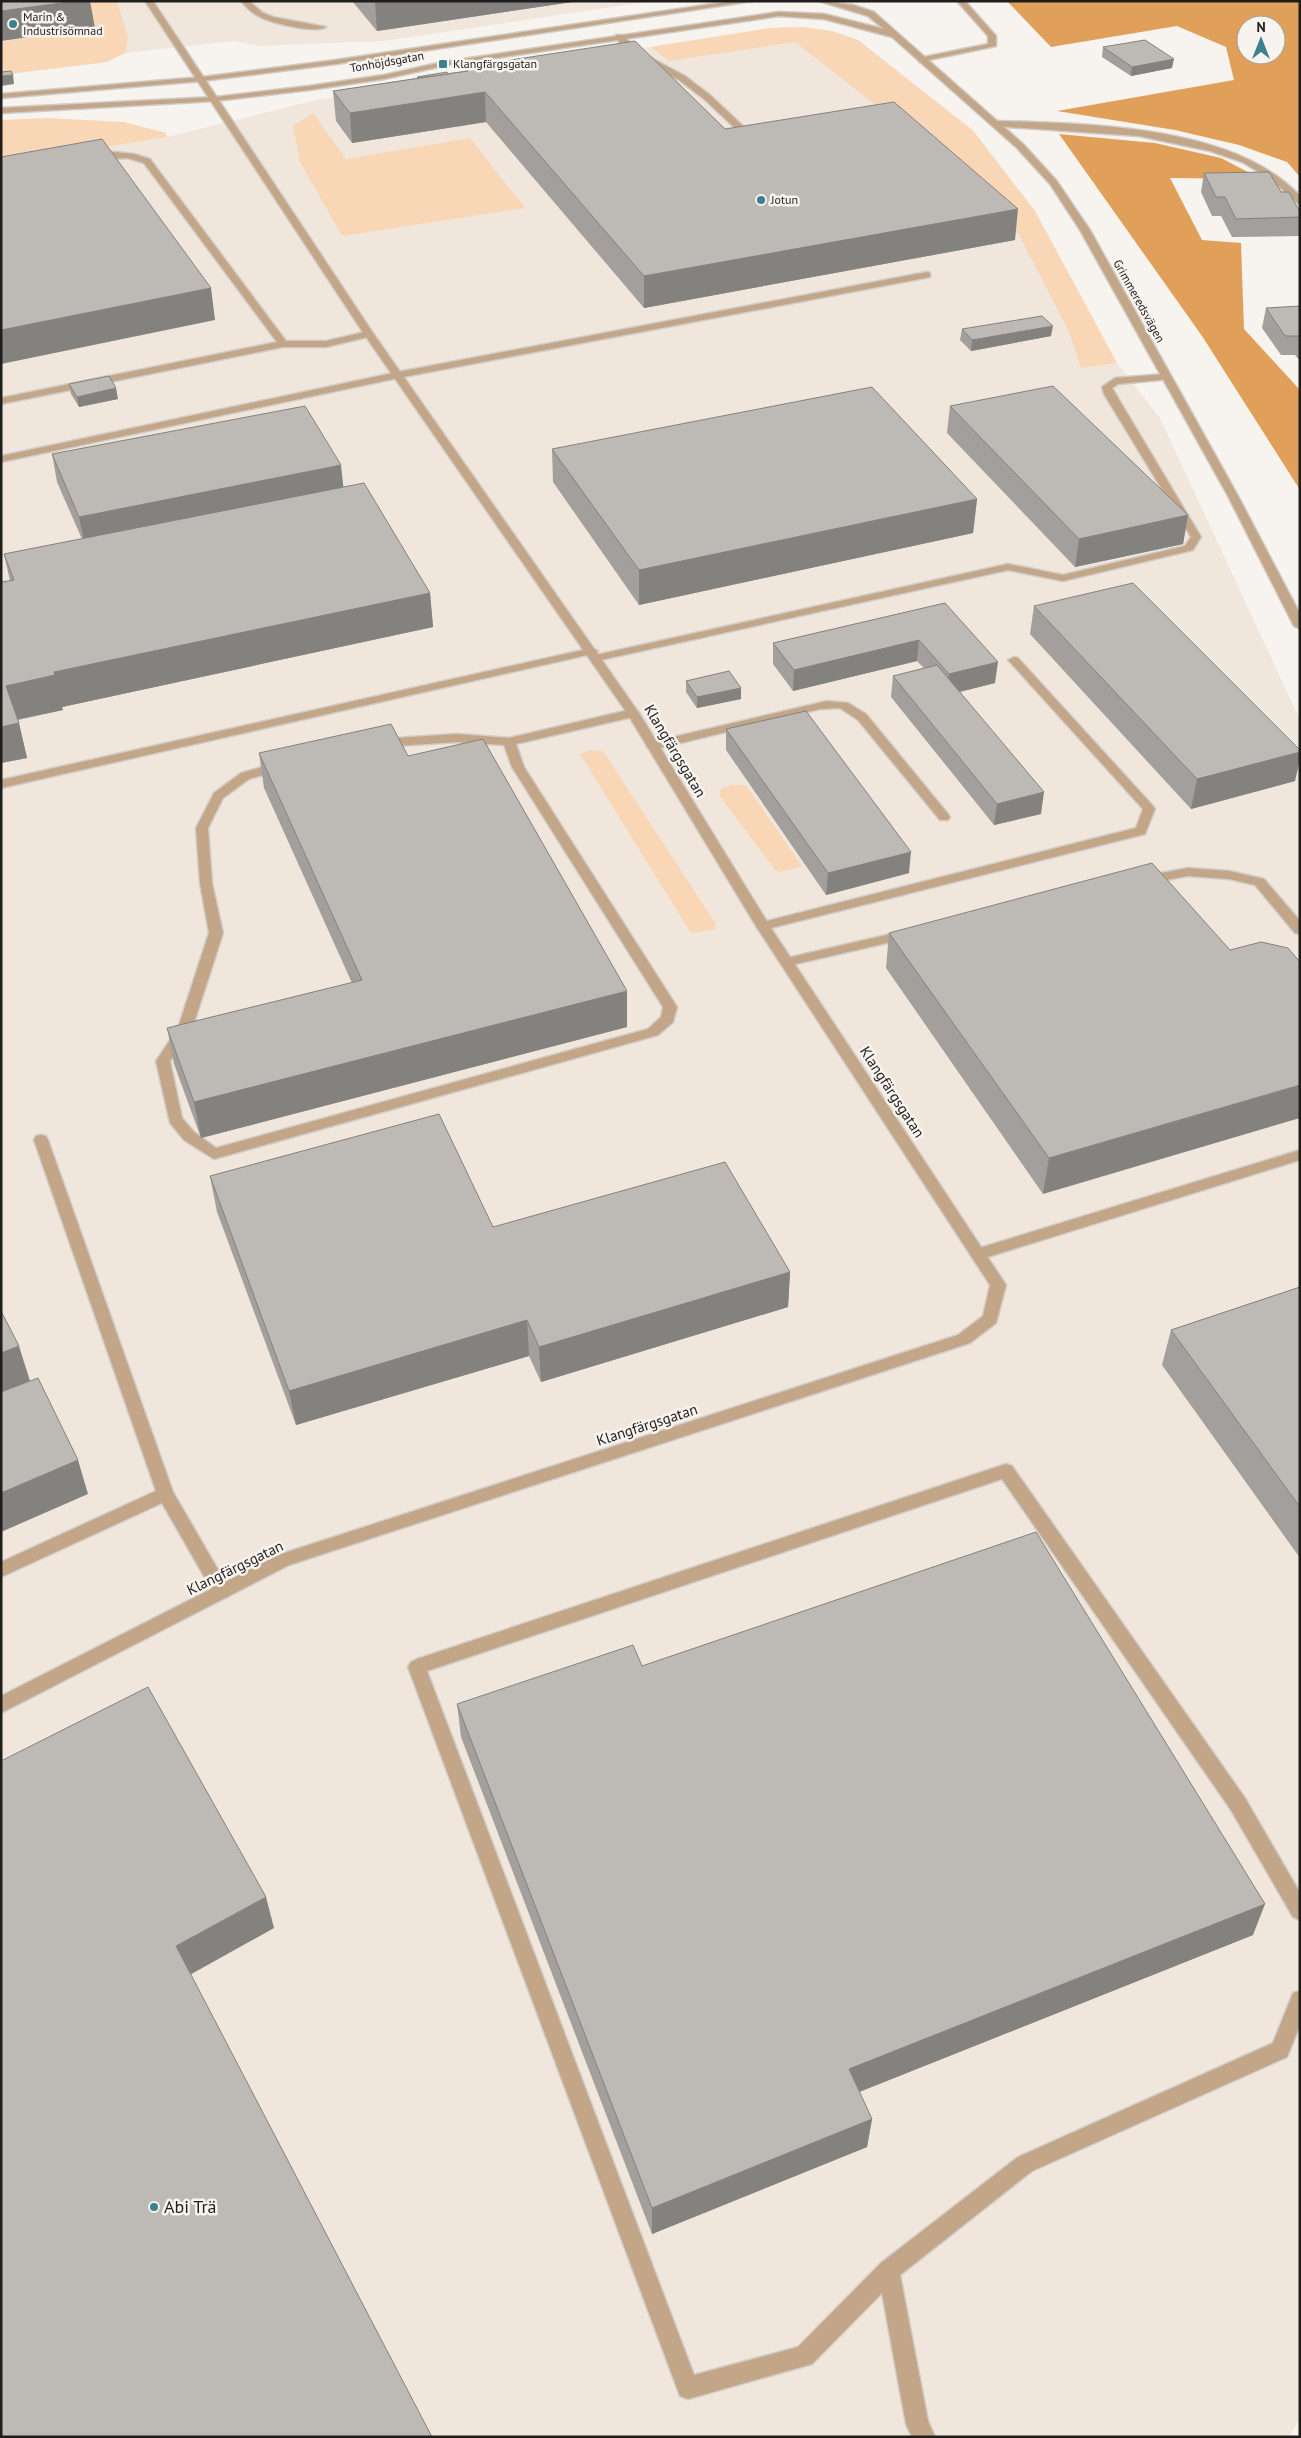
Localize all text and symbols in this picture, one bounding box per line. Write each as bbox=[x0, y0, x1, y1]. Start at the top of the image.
place label: Marin & Industrisömnad bbox=[23, 9, 103, 38]
north arrow bbox=[1236, 15, 1286, 65]
marker: Marin & Industrisömnad bbox=[7, 18, 19, 30]
text: N bbox=[1256, 18, 1266, 36]
street label: Tonhöjdsgatan bbox=[349, 48, 425, 75]
place label: Klangfärgsgatan bbox=[453, 56, 537, 71]
marker: Klangfärgsgatan bbox=[437, 58, 449, 70]
place label: Jotun bbox=[770, 192, 798, 207]
marker: Jotun bbox=[755, 194, 767, 206]
street label: Grimmeredsvägen bbox=[1110, 257, 1168, 345]
street label: Klangfärgsgatan bbox=[640, 701, 711, 801]
street label: Klangfärgsgatan bbox=[856, 1042, 929, 1141]
street label: Klangfärgsgatan bbox=[594, 1399, 700, 1450]
street label: Klangfärgsgatan bbox=[183, 1536, 286, 1599]
place label: Abi Trä bbox=[164, 2195, 216, 2218]
marker: Abi Trä bbox=[148, 2201, 160, 2213]

